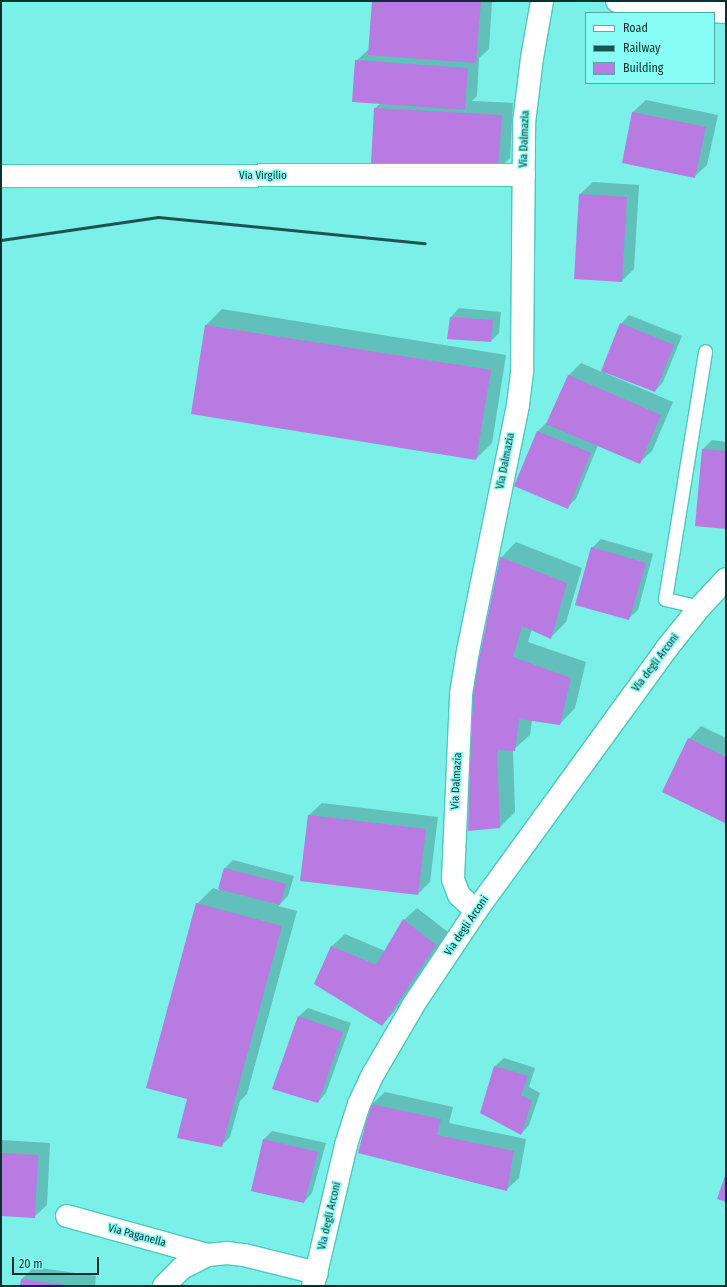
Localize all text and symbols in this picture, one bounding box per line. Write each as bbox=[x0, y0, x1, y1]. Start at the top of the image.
legend bbox=[585, 12, 715, 84]
text: Road bbox=[623, 21, 648, 35]
text: Railway bbox=[623, 41, 660, 55]
text: Building bbox=[623, 61, 663, 75]
street label: Via Dalmazia bbox=[517, 110, 533, 168]
street label: Via Virgilio bbox=[239, 169, 287, 183]
street label: Via Dalmazia bbox=[494, 432, 518, 490]
street label: Via degli Arconi bbox=[630, 631, 682, 695]
street label: Via Dalmazia bbox=[449, 752, 465, 810]
street label: Via degli Arconi bbox=[442, 894, 492, 958]
street label: Via degli Arconi bbox=[316, 1181, 344, 1251]
street label: Via Paganella bbox=[107, 1222, 167, 1250]
scale bar bbox=[14, 1249, 101, 1275]
text: 20 m bbox=[19, 1257, 43, 1271]

